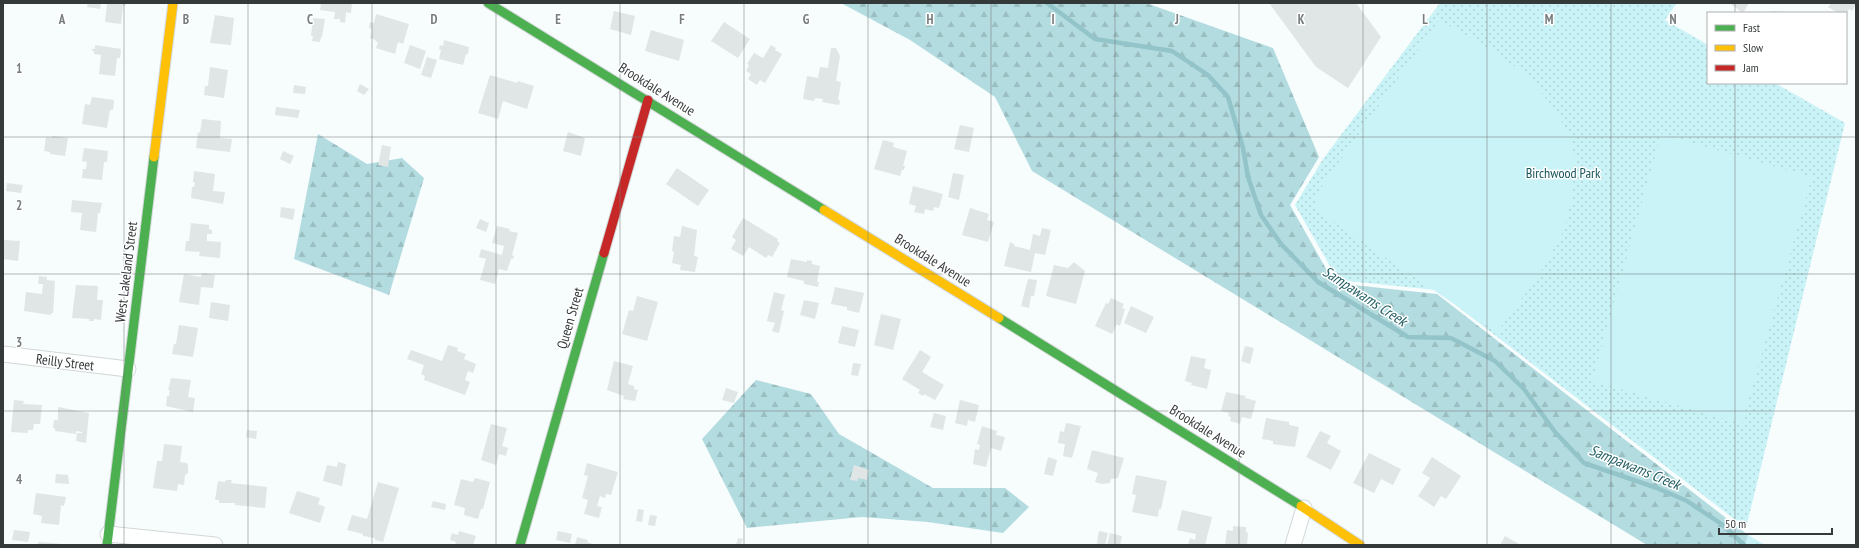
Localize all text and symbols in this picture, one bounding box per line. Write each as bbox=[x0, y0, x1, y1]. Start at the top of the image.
text: A bbox=[58, 11, 66, 28]
text: B bbox=[183, 11, 189, 28]
text: C bbox=[307, 11, 313, 28]
text: D bbox=[431, 11, 438, 28]
text: E bbox=[555, 11, 561, 28]
text: F bbox=[679, 11, 685, 28]
text: G bbox=[803, 11, 810, 28]
text: H bbox=[927, 11, 934, 28]
text: I bbox=[1051, 11, 1055, 28]
text: J bbox=[1174, 11, 1179, 28]
text: K bbox=[1298, 11, 1305, 28]
text: L bbox=[1422, 11, 1428, 28]
text: M bbox=[1545, 11, 1554, 28]
text: N bbox=[1669, 11, 1677, 28]
legend bbox=[1707, 12, 1847, 84]
text: Fast bbox=[1743, 20, 1761, 35]
text: Slow bbox=[1743, 40, 1764, 55]
street label: Brookdale Avenue bbox=[615, 58, 699, 120]
text: 1 bbox=[16, 60, 22, 77]
text: Jam bbox=[1742, 60, 1759, 75]
park label: Birchwood Park bbox=[1526, 164, 1601, 182]
text: 2 bbox=[16, 197, 22, 214]
street label: West Lakeland Street bbox=[111, 220, 141, 323]
street label: Brookdale Avenue bbox=[891, 229, 975, 291]
water label: Sampawams Creek bbox=[1319, 262, 1412, 331]
street label: Queen Street bbox=[553, 285, 587, 351]
text: 3 bbox=[16, 334, 22, 351]
street label: Reilly Street bbox=[35, 350, 95, 375]
street label: Brookdale Avenue bbox=[1166, 400, 1250, 462]
water label: Sampawams Creek bbox=[1587, 440, 1685, 495]
text: 4 bbox=[16, 471, 23, 488]
scale bar bbox=[1719, 510, 1832, 536]
text: 50 m bbox=[1725, 516, 1746, 531]

